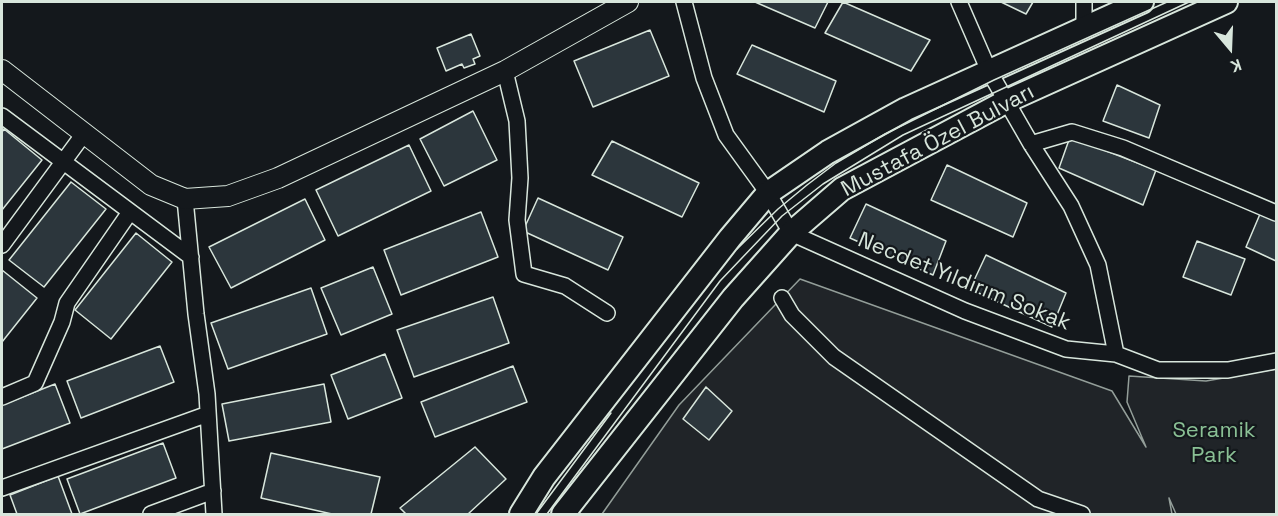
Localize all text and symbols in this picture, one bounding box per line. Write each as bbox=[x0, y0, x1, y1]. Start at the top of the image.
north arrow bbox=[1200, 18, 1260, 78]
text: K bbox=[1228, 54, 1244, 77]
street label: Mustafa Özel Bulvarı bbox=[837, 79, 1039, 203]
street label: Necdet Yıldırım Sokak bbox=[854, 227, 1074, 337]
park label: Seramik Park bbox=[1172, 418, 1256, 470]

